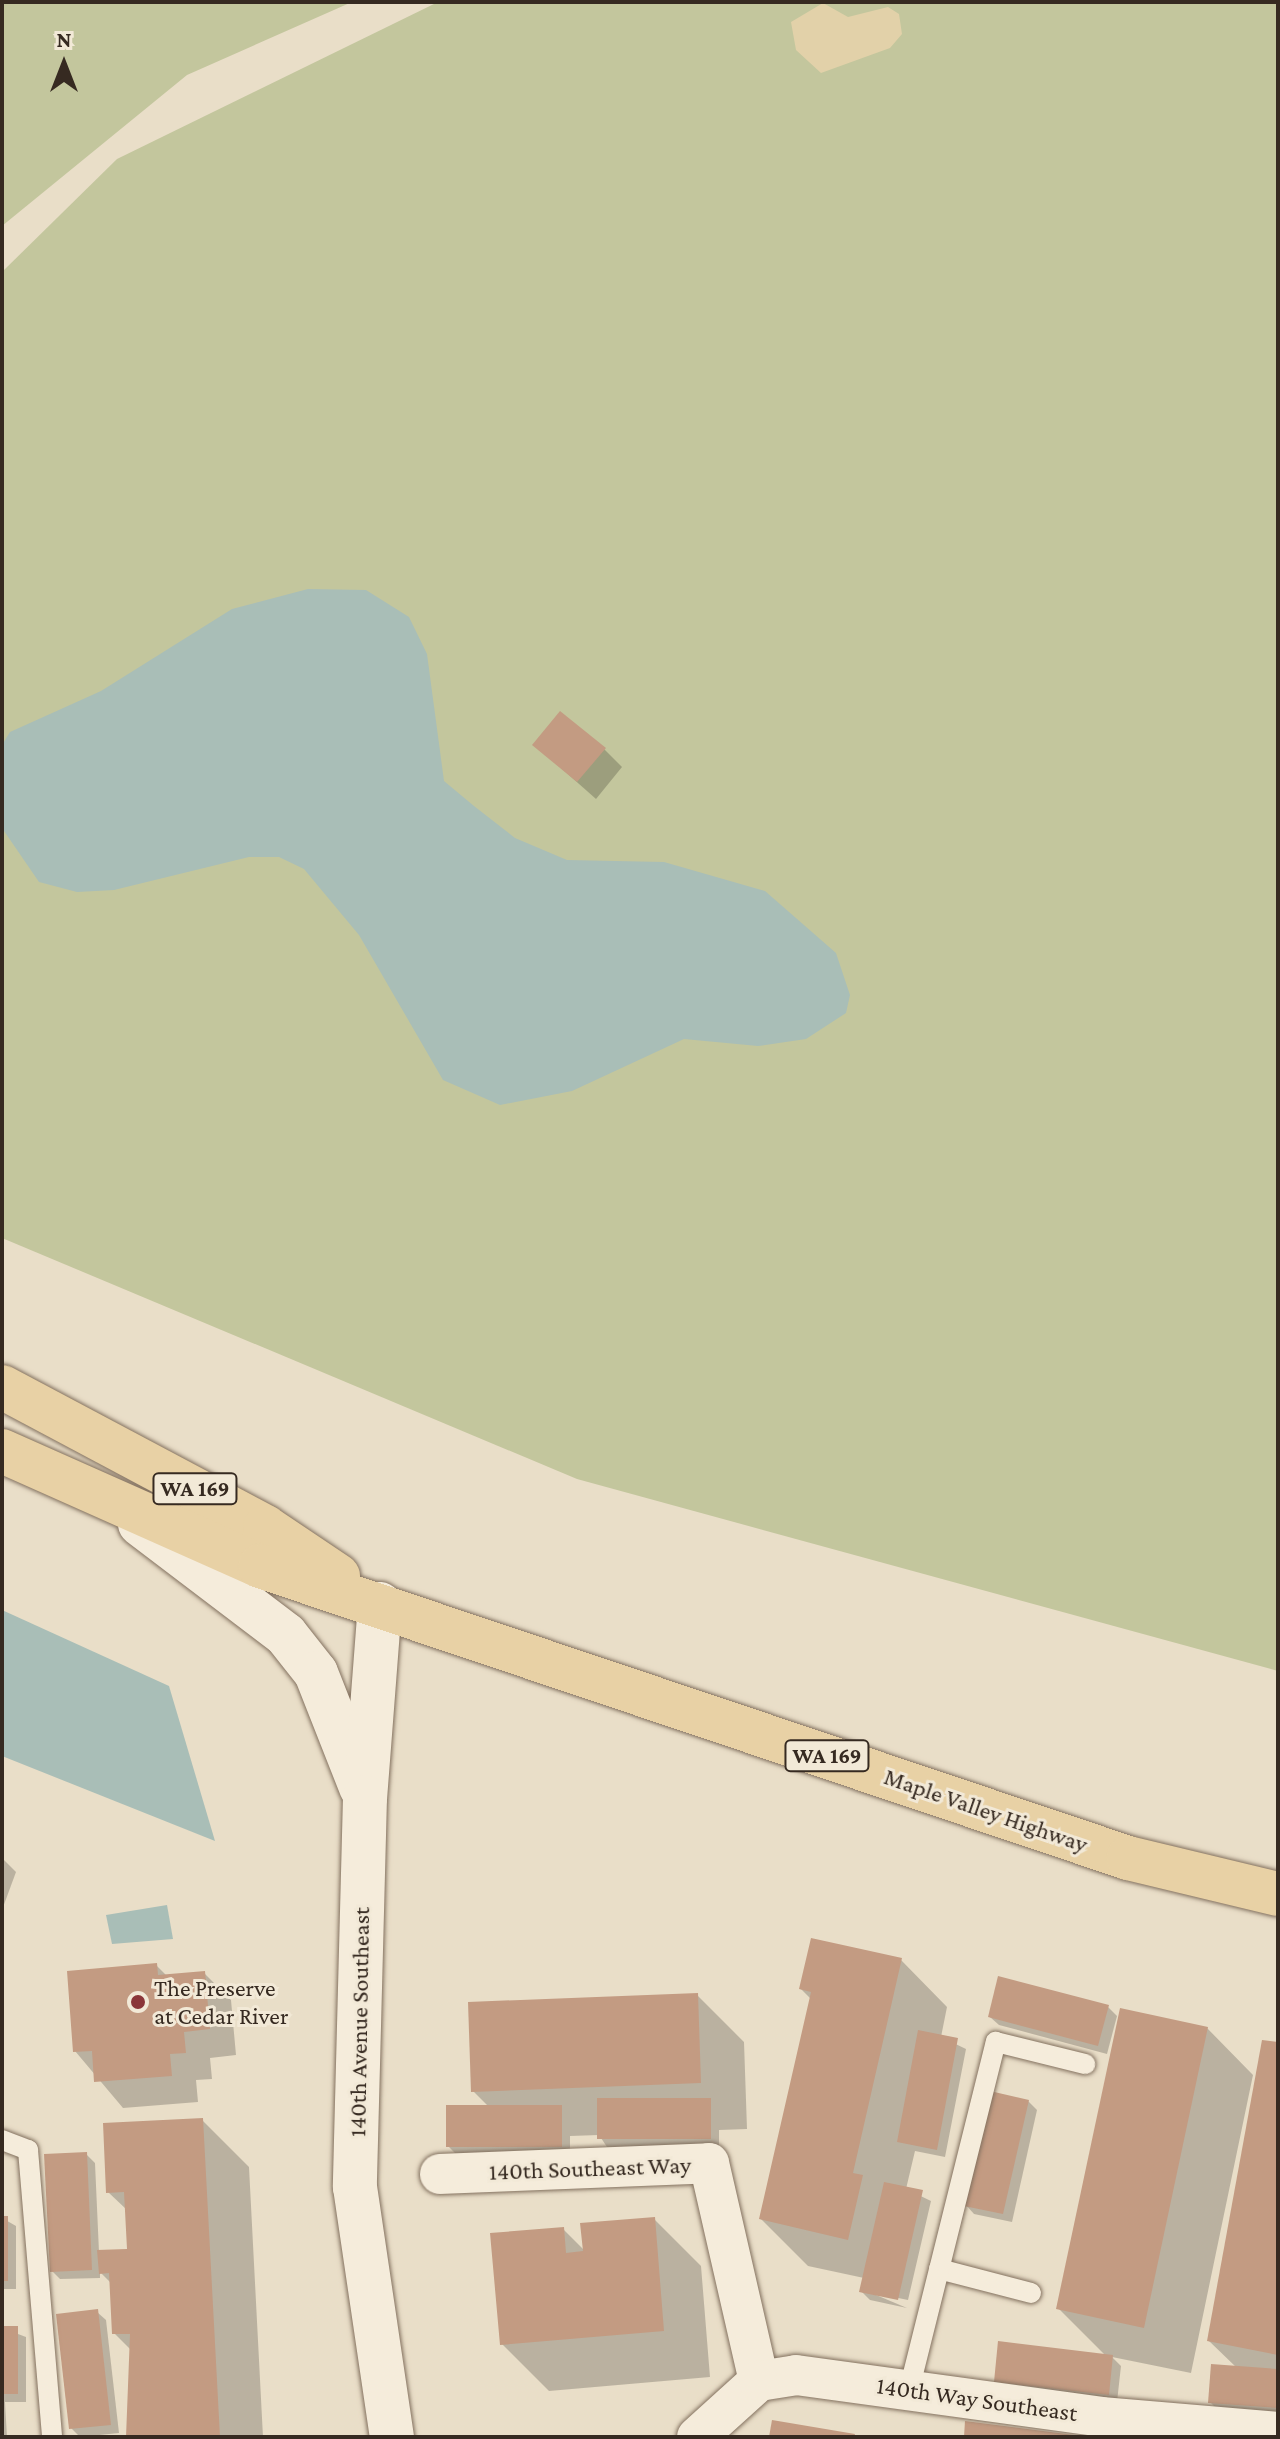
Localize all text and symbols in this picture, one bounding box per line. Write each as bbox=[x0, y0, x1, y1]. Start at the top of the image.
north arrow bbox=[24, 24, 104, 104]
text: N bbox=[57, 27, 72, 52]
road number: WA 169 bbox=[151, 1471, 239, 1507]
road number: WA 169 bbox=[783, 1738, 871, 1774]
street label: Maple Valley Highway bbox=[880, 1762, 1092, 1858]
street label: 140th Avenue Southeast bbox=[343, 1907, 375, 2137]
place label: The Preserve at Cedar River bbox=[154, 1974, 288, 2030]
marker: The Preserve at Cedar River bbox=[129, 1993, 147, 2011]
street label: 140th Southeast Way bbox=[488, 2150, 692, 2186]
street label: 140th Way Southeast bbox=[875, 2371, 1079, 2427]

